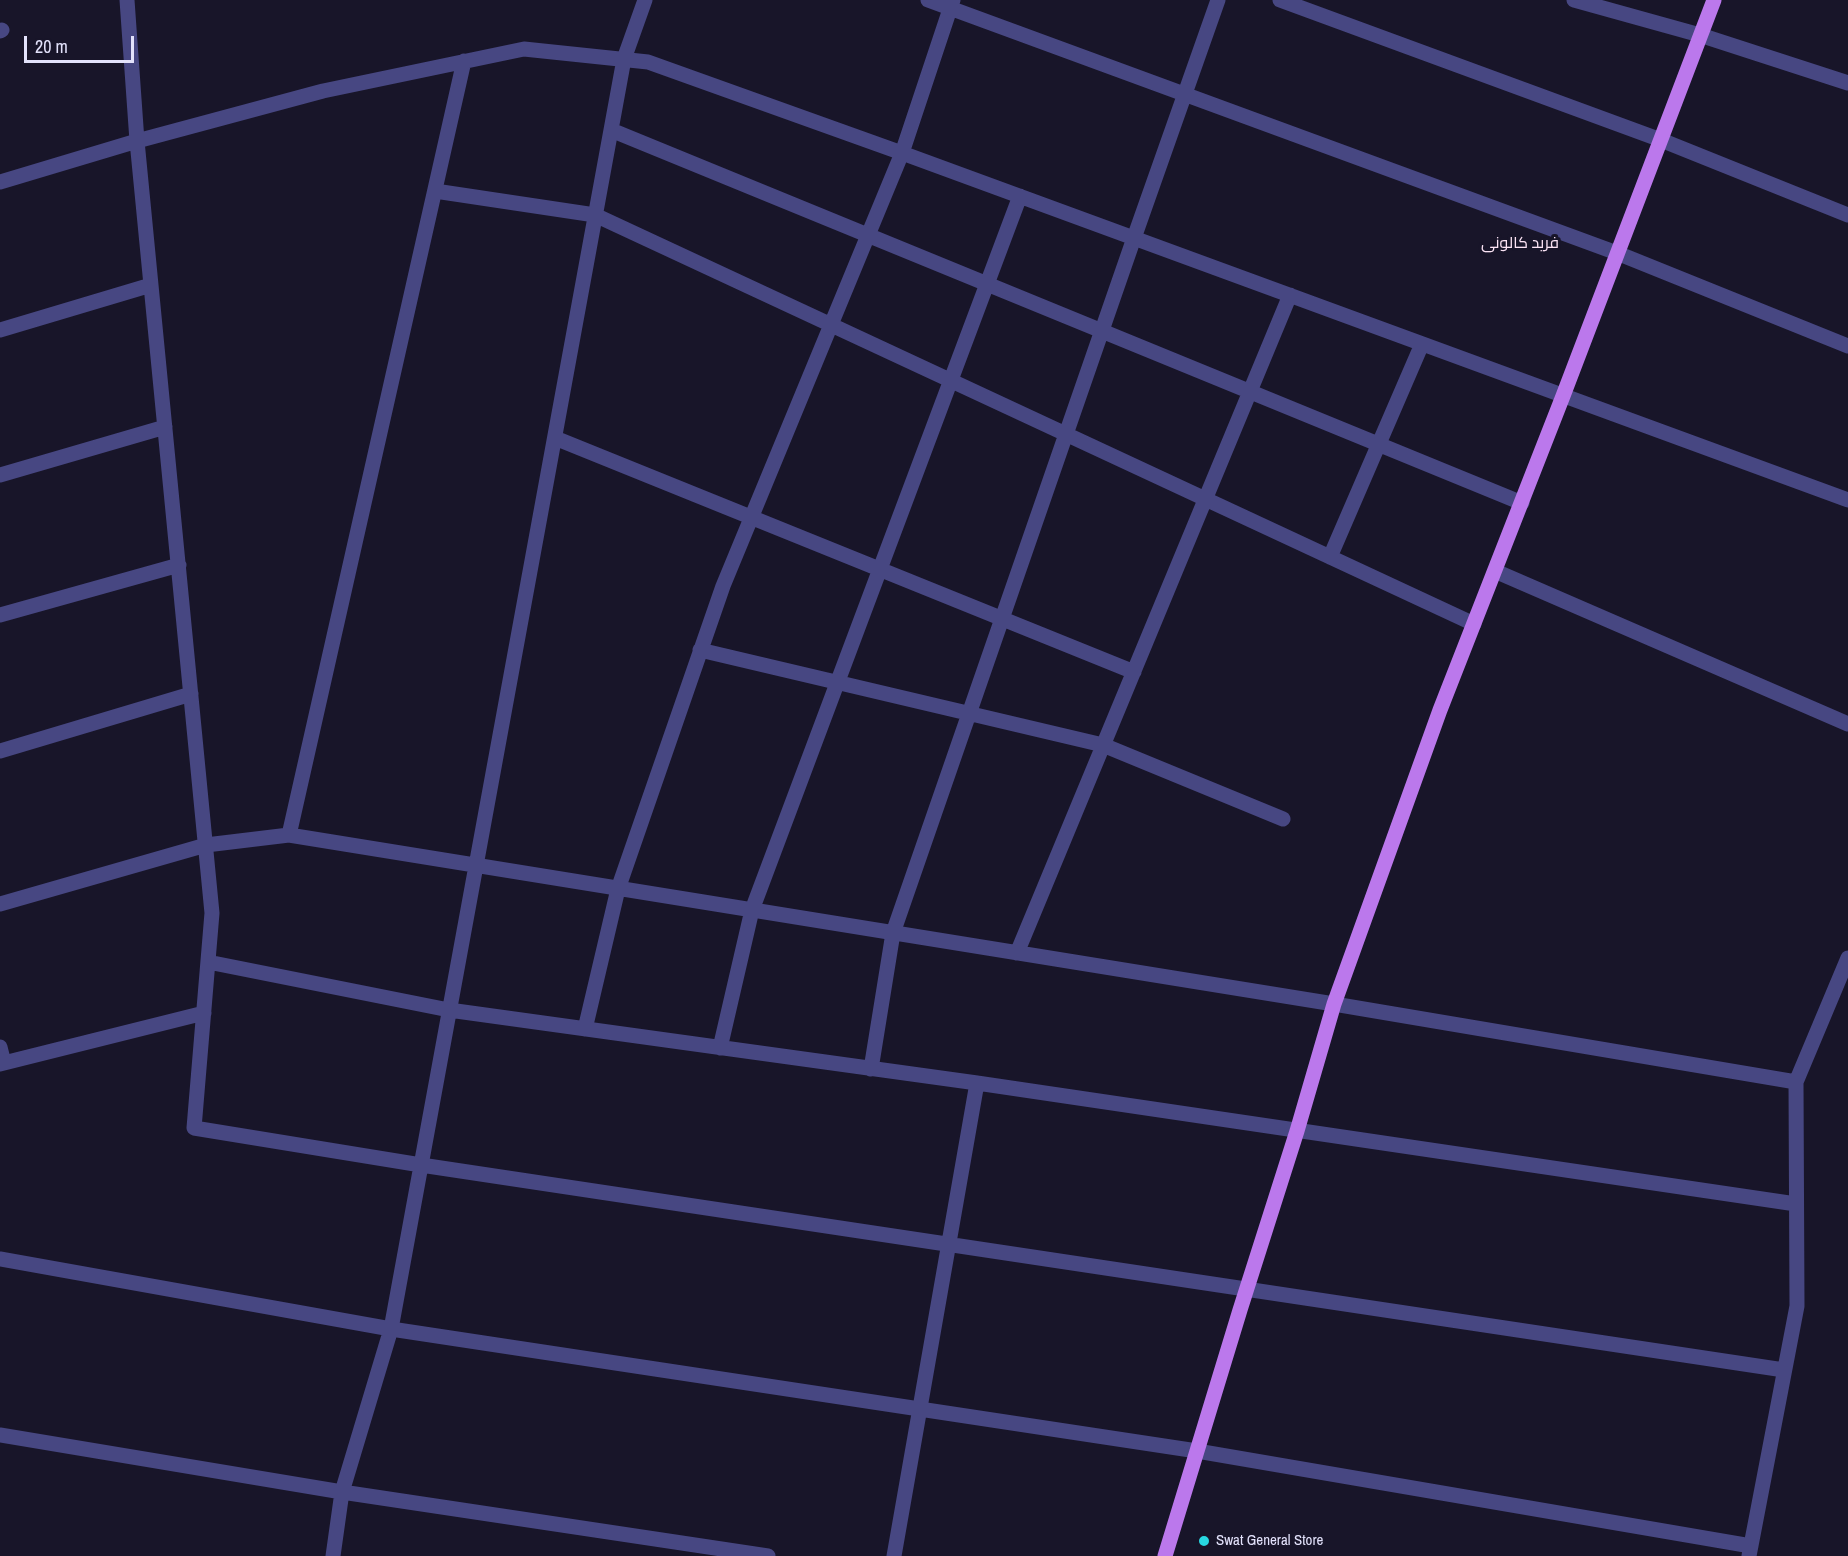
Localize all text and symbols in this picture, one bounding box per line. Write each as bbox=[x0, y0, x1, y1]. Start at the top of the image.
scale bar bbox=[27, 24, 136, 62]
text: 20 m bbox=[35, 34, 68, 59]
district label: فرید کالونی bbox=[1481, 234, 1559, 254]
place label: Swat General Store bbox=[1216, 1532, 1323, 1550]
marker: Swat General Store bbox=[1197, 1534, 1211, 1548]

